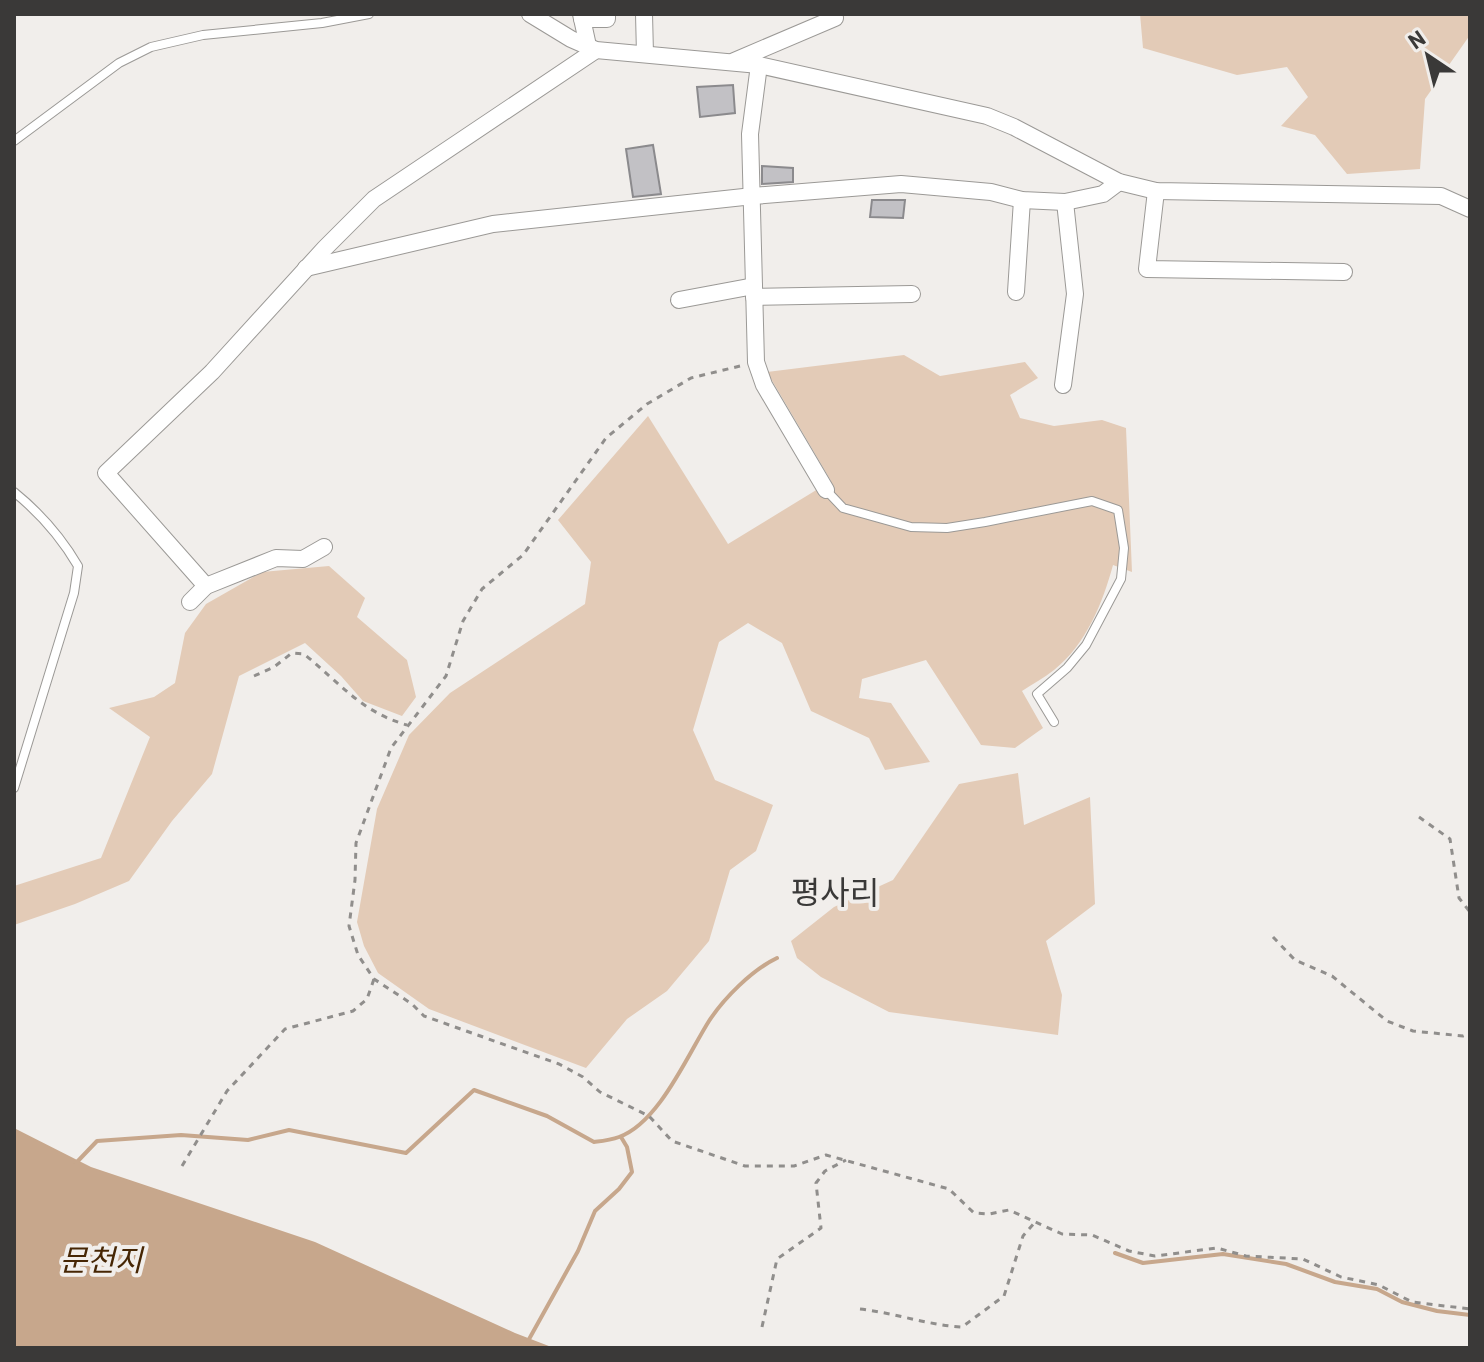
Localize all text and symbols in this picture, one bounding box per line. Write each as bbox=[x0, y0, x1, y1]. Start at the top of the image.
north arrow bbox=[1388, 16, 1468, 96]
text: N bbox=[1403, 24, 1429, 54]
district label: 평사리 bbox=[791, 872, 879, 910]
water label: 문천지 bbox=[60, 1241, 145, 1277]

